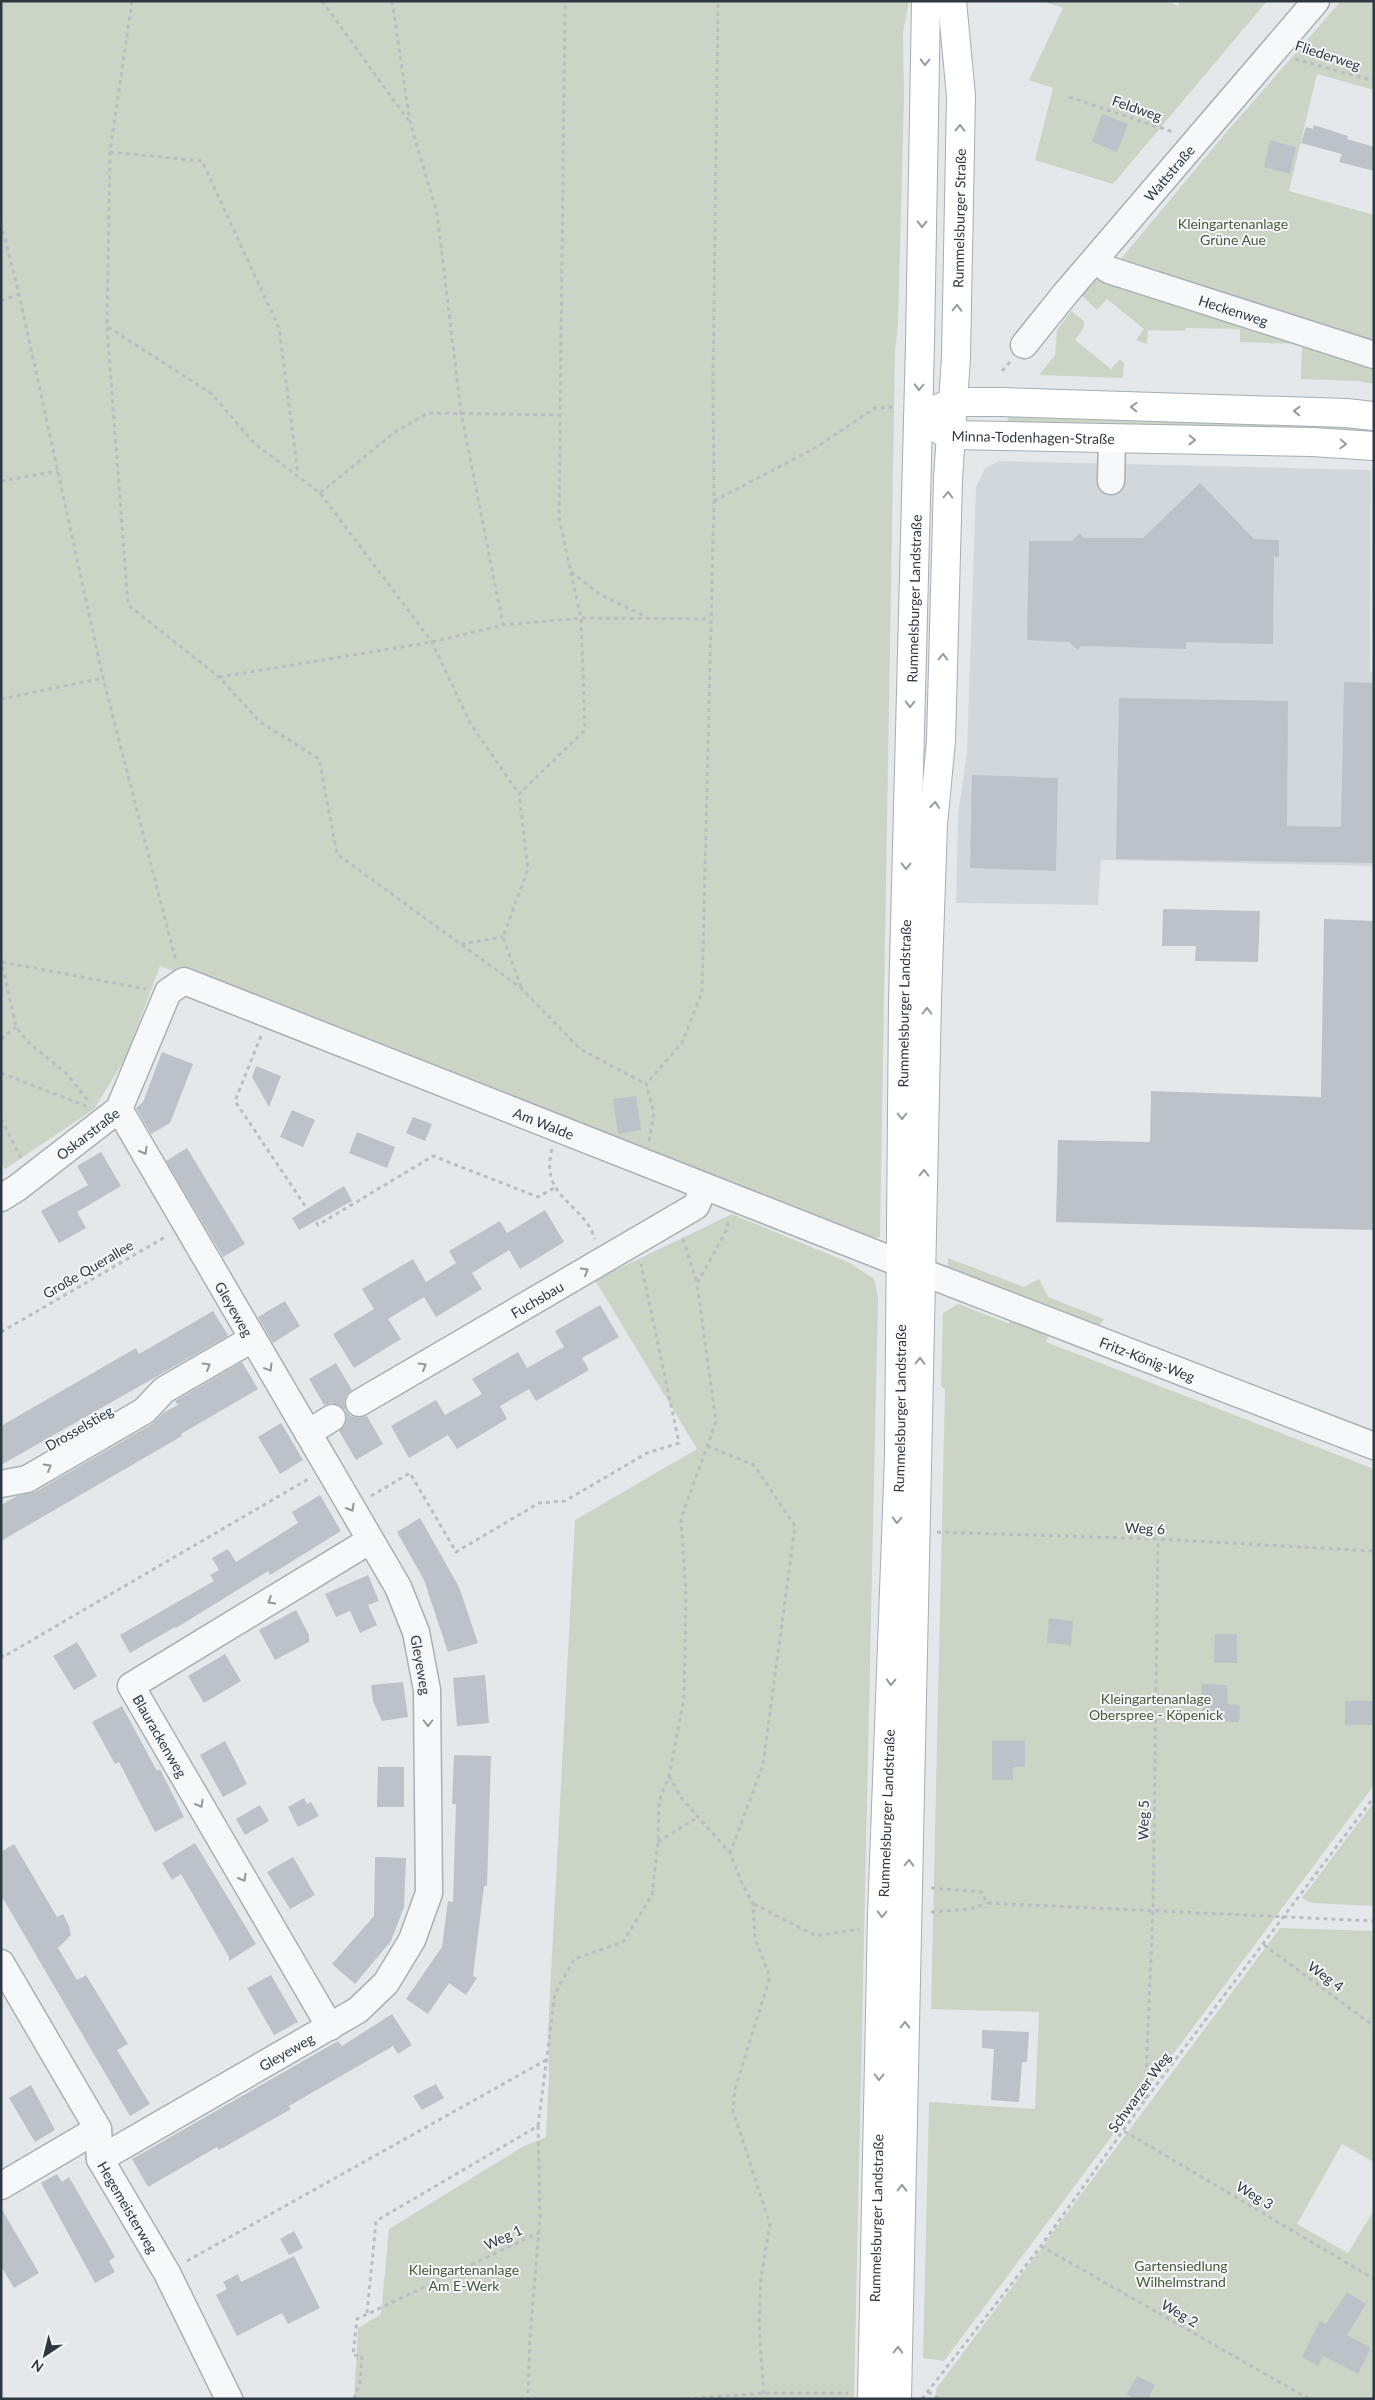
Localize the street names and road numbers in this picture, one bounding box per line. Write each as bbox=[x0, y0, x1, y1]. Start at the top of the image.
street label: Fliederweg bbox=[1293, 36, 1363, 74]
street label: Feldweg bbox=[1110, 92, 1164, 124]
street label: Wattstraße bbox=[1140, 141, 1198, 204]
street label: Rummelsburger Straße bbox=[949, 148, 968, 288]
street label: Heckenweg bbox=[1197, 291, 1270, 329]
street label: Minna-Todenhagen-Straße bbox=[952, 427, 1115, 447]
street label: Rummelsburger Landstraße bbox=[903, 514, 924, 683]
street label: Rummelsburger Landstraße bbox=[894, 919, 914, 1088]
street label: Am Walde bbox=[511, 1103, 577, 1142]
street label: Oskarstraße bbox=[53, 1104, 122, 1163]
street label: Große Querallee bbox=[40, 1236, 136, 1302]
street label: Fuchsbau bbox=[507, 1277, 566, 1321]
street label: Gleyeweg bbox=[211, 1279, 257, 1339]
street label: Rummelsburger Landstraße bbox=[889, 1324, 909, 1493]
street label: Fritz-König-Weg bbox=[1097, 1333, 1198, 1385]
street label: Drosselstieg bbox=[42, 1402, 116, 1454]
street label: Weg 6 bbox=[1125, 1519, 1165, 1537]
street label: Gleyeweg bbox=[407, 1634, 435, 1696]
street label: Blaurackenweg bbox=[129, 1691, 191, 1781]
street label: Rummelsburger Landstraße bbox=[874, 1729, 897, 1897]
street label: Weg 5 bbox=[1134, 1800, 1152, 1840]
street label: Weg 4 bbox=[1305, 1957, 1347, 1995]
street label: Gleyeweg bbox=[256, 2029, 317, 2074]
street label: Schwarzer Weg bbox=[1104, 2049, 1174, 2135]
street label: Rummelsburger Landstraße bbox=[866, 2134, 886, 2302]
street label: Hegemeisterweg bbox=[95, 2158, 162, 2256]
street label: Weg 3 bbox=[1233, 2177, 1277, 2213]
street label: Weg 1 bbox=[481, 2221, 525, 2253]
street label: Weg 2 bbox=[1158, 2296, 1202, 2330]

